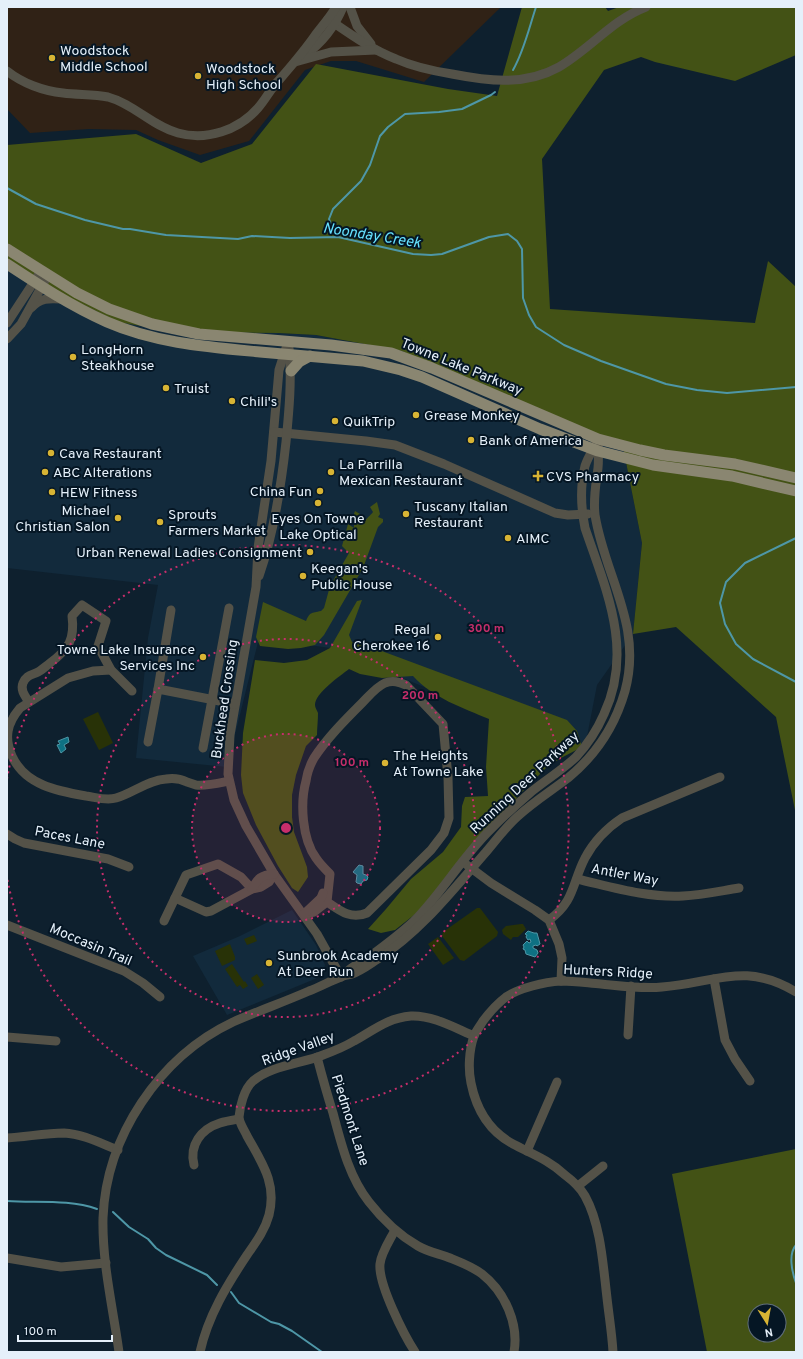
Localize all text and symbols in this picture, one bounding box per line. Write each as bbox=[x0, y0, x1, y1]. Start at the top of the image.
place label: Woodstock Middle School bbox=[60, 43, 148, 76]
marker: Woodstock Middle School bbox=[47, 53, 57, 63]
place label: Woodstock High School bbox=[206, 61, 281, 94]
marker: Woodstock High School bbox=[193, 71, 203, 81]
water label: Noonday Creek bbox=[322, 219, 422, 254]
street label: Towne Lake Parkway bbox=[398, 335, 525, 400]
place label: LongHorn Steakhouse bbox=[81, 342, 154, 375]
marker: LongHorn Steakhouse bbox=[68, 352, 78, 362]
place label: Truist bbox=[174, 381, 209, 398]
marker: Truist bbox=[161, 383, 171, 393]
place label: Chili's bbox=[240, 394, 277, 411]
marker: Chili's bbox=[227, 396, 237, 406]
place label: Grease Monkey bbox=[424, 408, 519, 425]
marker: Grease Monkey bbox=[411, 410, 421, 420]
place label: QuikTrip bbox=[343, 414, 395, 431]
marker: QuikTrip bbox=[330, 416, 340, 426]
place label: Bank of America bbox=[479, 433, 582, 450]
marker: Bank of America bbox=[466, 435, 476, 445]
place label: Cava Restaurant bbox=[59, 446, 162, 463]
marker: Cava Restaurant bbox=[46, 448, 56, 458]
place label: La Parrilla Mexican Restaurant bbox=[339, 457, 463, 490]
place label: ABC Alterations bbox=[53, 465, 152, 482]
marker: ABC Alterations bbox=[40, 467, 50, 477]
marker: La Parrilla Mexican Restaurant bbox=[326, 467, 336, 477]
place label: CVS Pharmacy bbox=[546, 469, 639, 486]
marker: CVS Pharmacy bbox=[533, 471, 543, 481]
place label: China Fun bbox=[250, 484, 312, 501]
place label: HEW Fitness bbox=[60, 485, 138, 502]
marker: China Fun bbox=[315, 486, 325, 496]
marker: HEW Fitness bbox=[47, 487, 57, 497]
marker: Eyes On Towne Lake Optical bbox=[313, 498, 323, 508]
place label: Tuscany Italian Restaurant bbox=[414, 499, 508, 532]
place label: Michael Christian Salon bbox=[15, 503, 110, 536]
place label: Sprouts Farmers Market bbox=[168, 507, 266, 540]
marker: Tuscany Italian Restaurant bbox=[401, 509, 411, 519]
place label: Eyes On Towne Lake Optical bbox=[271, 511, 365, 544]
marker: Michael Christian Salon bbox=[113, 513, 123, 523]
marker: Sprouts Farmers Market bbox=[155, 517, 165, 527]
place label: AIMC bbox=[516, 531, 549, 548]
marker: AIMC bbox=[503, 533, 513, 543]
place label: Urban Renewal Ladies Consignment bbox=[76, 545, 302, 562]
marker: Urban Renewal Ladies Consignment bbox=[305, 547, 315, 557]
place label: Keegan's Public House bbox=[311, 561, 392, 594]
marker: Keegan's Public House bbox=[298, 571, 308, 581]
text: 300 m bbox=[468, 621, 504, 637]
place label: Regal Cherokee 16 bbox=[353, 622, 430, 655]
marker: Regal Cherokee 16 bbox=[433, 632, 443, 642]
street label: Buckhead Crossing bbox=[209, 639, 242, 760]
place label: Towne Lake Insurance Services Inc bbox=[57, 642, 195, 675]
marker: Towne Lake Insurance Services Inc bbox=[198, 652, 208, 662]
text: 200 m bbox=[402, 688, 438, 704]
street label: Running Deer Parkway bbox=[467, 728, 583, 838]
place label: The Heights At Towne Lake bbox=[393, 748, 484, 781]
text: 100 m bbox=[335, 755, 369, 771]
marker: The Heights At Towne Lake bbox=[380, 758, 390, 768]
centre of rings bbox=[279, 821, 293, 835]
street label: Paces Lane bbox=[33, 823, 106, 854]
street label: Antler Way bbox=[590, 861, 660, 890]
street label: Moccasin Trail bbox=[47, 920, 134, 970]
place label: Sunbrook Academy At Deer Run bbox=[277, 948, 399, 981]
marker: Sunbrook Academy At Deer Run bbox=[264, 958, 274, 968]
street label: Hunters Ridge bbox=[563, 962, 653, 983]
street label: Ridge Valley bbox=[260, 1028, 337, 1070]
street label: Piedmont Lane bbox=[327, 1073, 372, 1168]
north arrow bbox=[747, 1303, 787, 1343]
scale bar bbox=[18, 1317, 112, 1343]
text: 100 m bbox=[24, 1324, 57, 1340]
text: N bbox=[764, 1324, 774, 1339]

